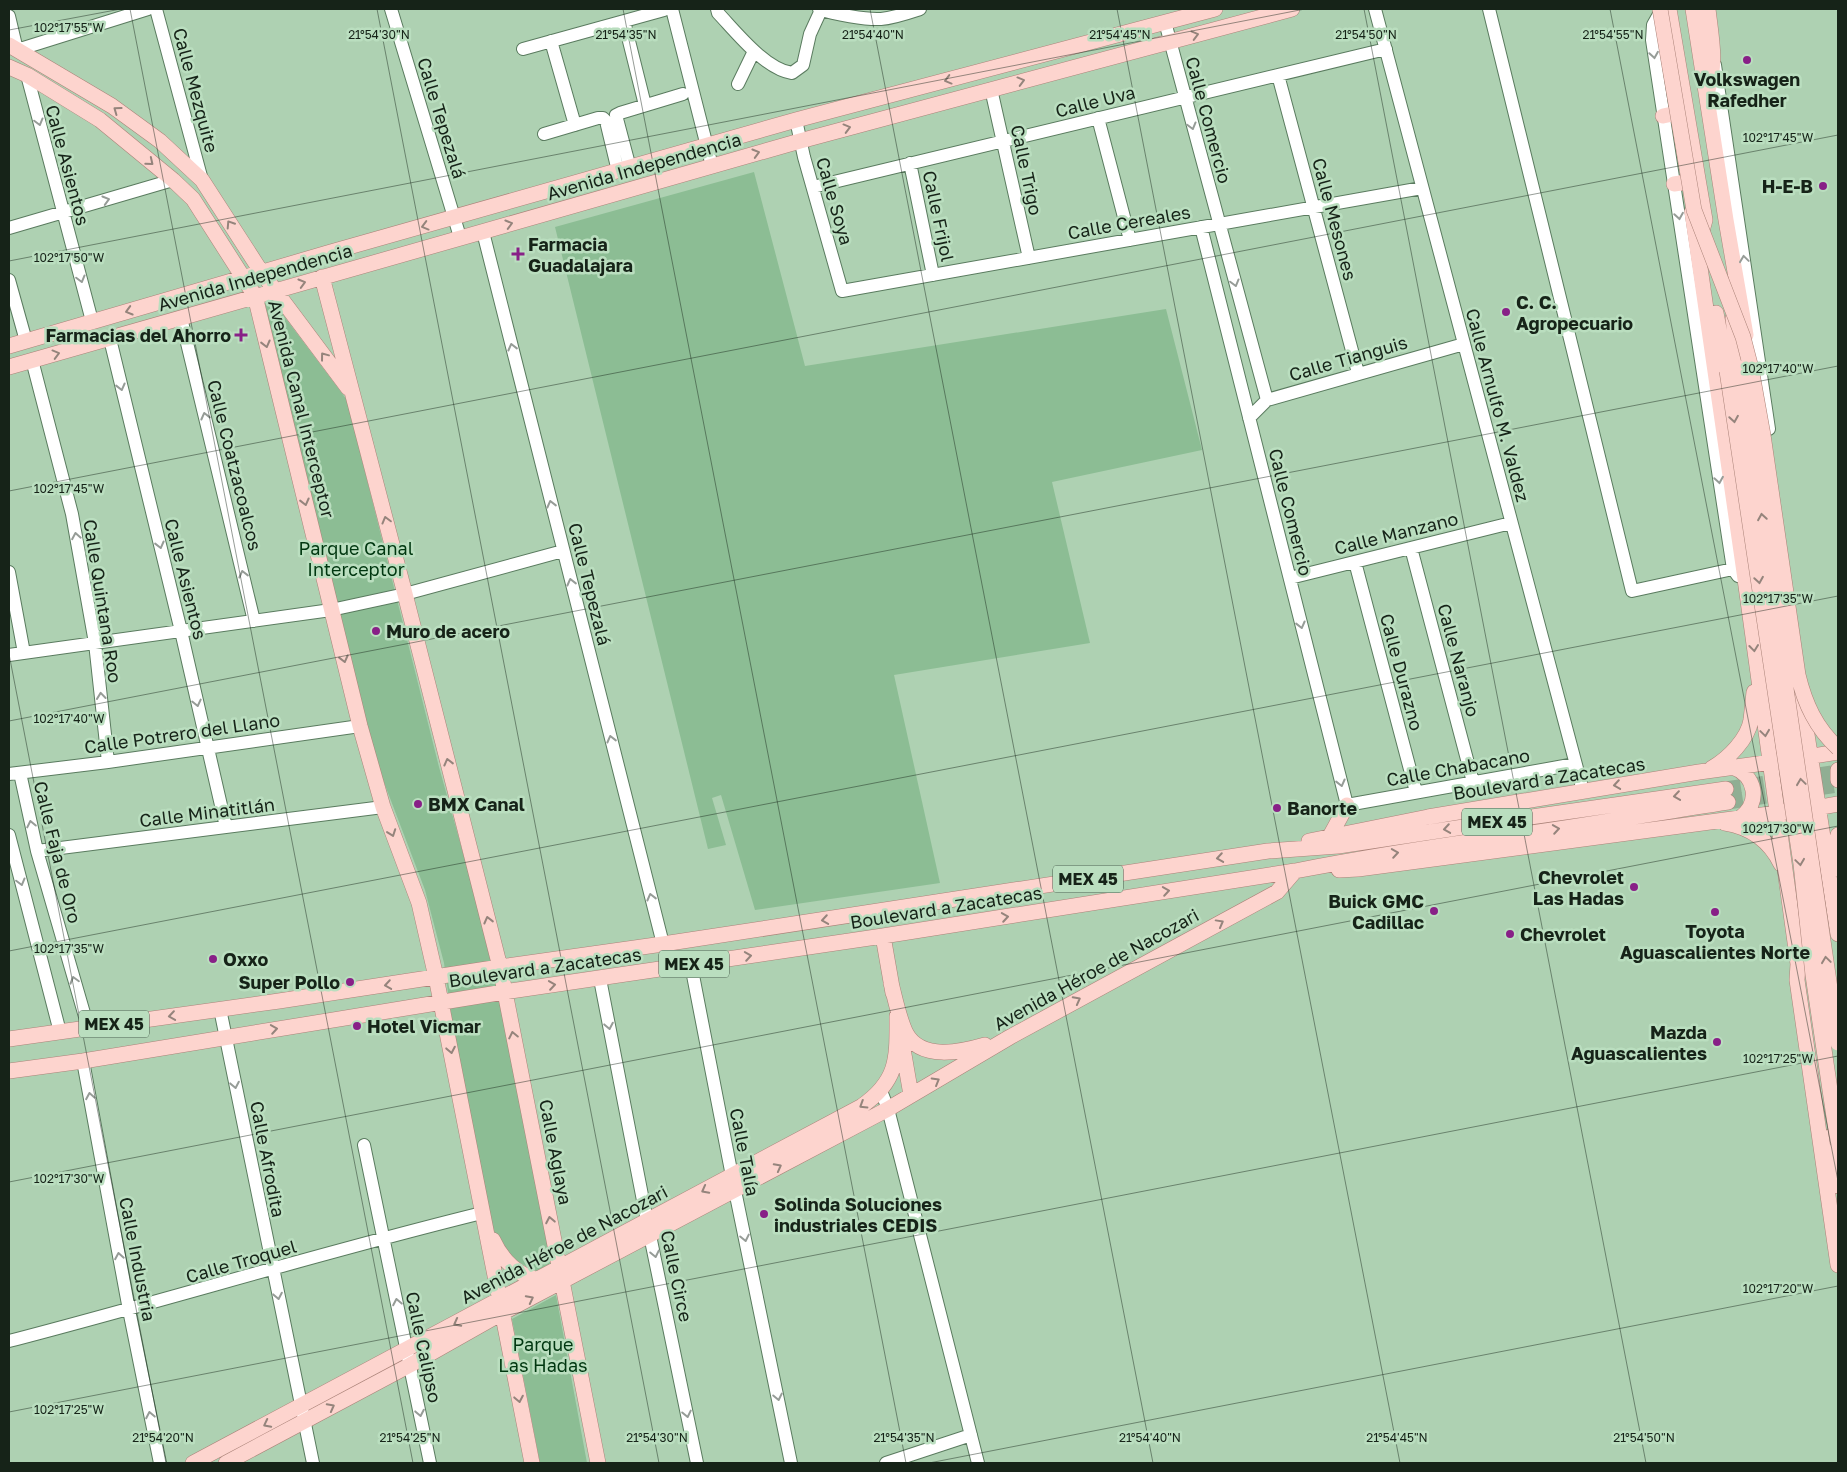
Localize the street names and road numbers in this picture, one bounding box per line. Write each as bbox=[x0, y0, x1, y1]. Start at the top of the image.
street label: Calle Mezquite bbox=[169, 25, 223, 155]
street label: Calle Comercio bbox=[1182, 54, 1236, 186]
street label: Calle Tepezalá bbox=[413, 55, 471, 181]
street label: Calle Uva bbox=[1053, 80, 1137, 122]
street label: Calle Asientos bbox=[41, 102, 95, 228]
street label: Calle Trigo bbox=[1007, 123, 1047, 217]
street label: Avenida Independencia bbox=[544, 128, 744, 204]
street label: Calle Soya bbox=[812, 155, 858, 247]
street label: Calle Mesones bbox=[1308, 155, 1362, 283]
street label: Calle Frijol bbox=[919, 168, 959, 264]
street label: Calle Cereales bbox=[1066, 200, 1192, 244]
street label: Avenida Independencia bbox=[155, 239, 355, 315]
street label: Avenida Canal Interceptor bbox=[264, 298, 340, 520]
street label: Calle Arnulfo M. Valdez bbox=[1462, 306, 1534, 504]
street label: Calle Tianguis bbox=[1286, 331, 1410, 385]
street label: Calle Coatzacoalcos bbox=[203, 377, 267, 553]
street label: Calle Comercio bbox=[1265, 446, 1317, 578]
street label: Calle Manzano bbox=[1332, 507, 1460, 559]
street label: Calle Asientos bbox=[160, 516, 212, 642]
street label: Calle Quintana Roo bbox=[79, 518, 127, 684]
street label: Calle Tepezalá bbox=[564, 520, 616, 648]
street label: Calle Naranjo bbox=[1433, 601, 1485, 719]
street label: Calle Durazno bbox=[1376, 611, 1428, 733]
street label: Calle Potrero del Llano bbox=[83, 708, 281, 758]
street label: Calle Chabacano bbox=[1385, 744, 1531, 790]
street label: Boulevard a Zacatecas bbox=[1451, 752, 1647, 804]
street label: Calle Faja de Oro bbox=[30, 779, 86, 925]
street label: Calle Minatitlán bbox=[138, 793, 276, 831]
road number: MEX 45 bbox=[1462, 809, 1532, 836]
road number: MEX 45 bbox=[1053, 866, 1123, 892]
street label: Boulevard a Zacatecas bbox=[848, 881, 1044, 933]
street label: Avenida Héroe de Nacozari bbox=[990, 903, 1202, 1035]
street label: Boulevard a Zacatecas bbox=[447, 943, 643, 991]
road number: MEX 45 bbox=[659, 951, 729, 978]
road number: MEX 45 bbox=[79, 1011, 149, 1038]
street label: Calle Aglaya bbox=[535, 1097, 577, 1207]
street label: Calle Afrodita bbox=[246, 1099, 290, 1219]
street label: Calle Talía bbox=[726, 1106, 764, 1198]
street label: Avenida Héroe de Nacozari bbox=[457, 1180, 671, 1308]
street label: Calle Industria bbox=[115, 1195, 161, 1323]
street label: Calle Circe bbox=[657, 1228, 697, 1324]
street label: Calle Troquel bbox=[183, 1235, 299, 1287]
street label: Calle Calipso bbox=[401, 1289, 447, 1405]

